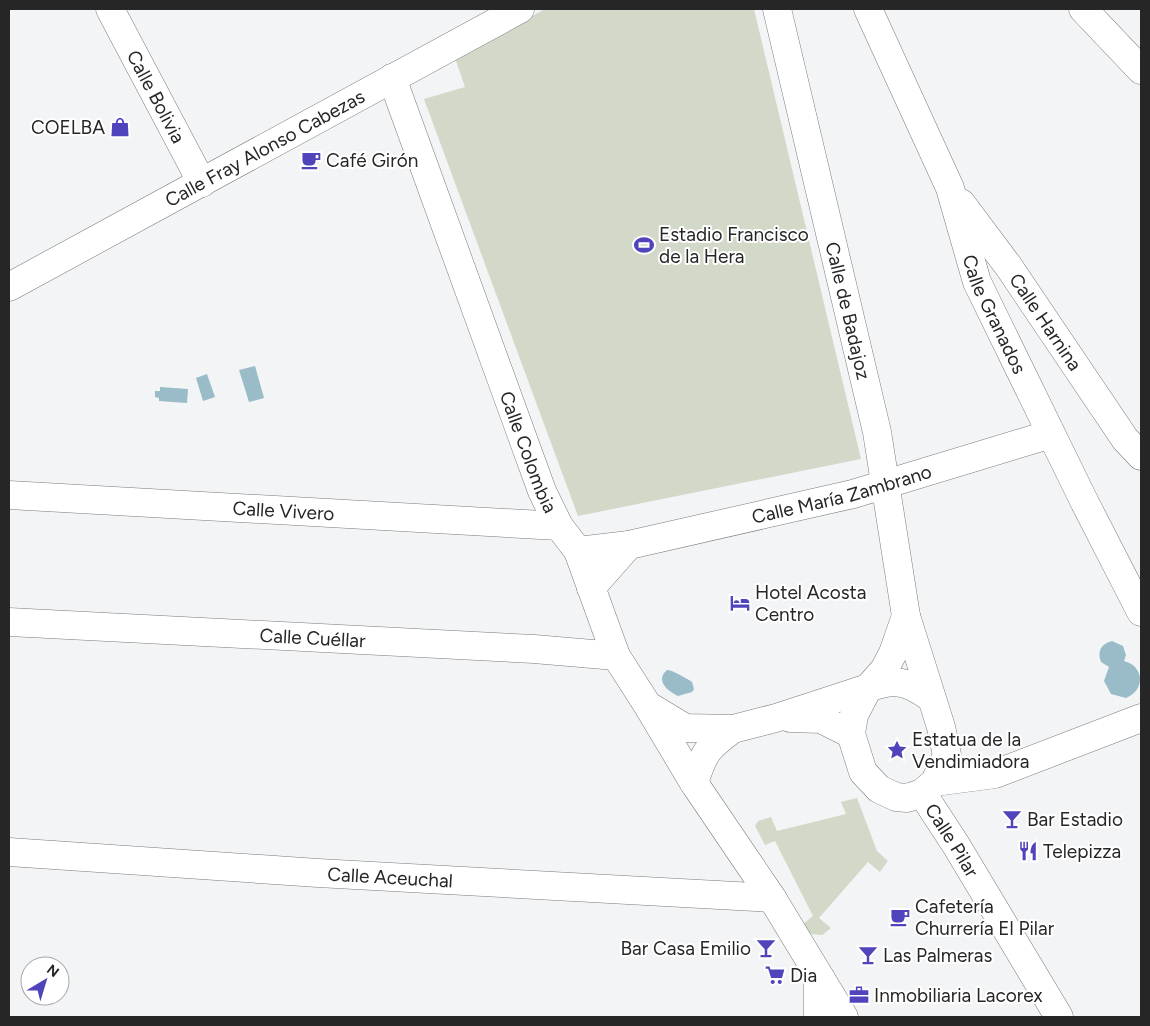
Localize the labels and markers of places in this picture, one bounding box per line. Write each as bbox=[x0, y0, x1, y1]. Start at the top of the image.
place label: COELBA bbox=[31, 116, 105, 139]
shop icon: COELBA bbox=[109, 116, 131, 138]
cafe icon: Café Girón bbox=[300, 149, 322, 171]
place label: Café Girón bbox=[326, 149, 418, 172]
place label: Estadio Francisco de la Hera bbox=[659, 223, 809, 268]
sports icon: Estadio Francisco de la Hera bbox=[633, 234, 655, 256]
place label: Hotel Acosta Centro bbox=[755, 581, 866, 626]
hotel icon: Hotel Acosta Centro bbox=[729, 592, 751, 614]
place label: Estatua de la Vendimiadora bbox=[912, 728, 1029, 773]
place icon: Estatua de la Vendimiadora bbox=[886, 739, 908, 761]
bar icon: Bar Estadio bbox=[1001, 808, 1023, 830]
place label: Bar Estadio bbox=[1027, 808, 1123, 831]
restaurant icon: Telepizza bbox=[1017, 840, 1039, 862]
place label: Telepizza bbox=[1043, 840, 1121, 863]
place label: Cafetería Churrería El Pilar bbox=[915, 895, 1055, 940]
cafe icon: Cafetería Churrería El Pilar bbox=[889, 906, 911, 928]
place label: Bar Casa Emilio bbox=[621, 937, 751, 960]
bar icon: Bar Casa Emilio bbox=[755, 937, 777, 959]
bar icon: Las Palmeras bbox=[857, 944, 879, 966]
place label: Las Palmeras bbox=[883, 944, 992, 967]
supermarket icon: Dia bbox=[764, 964, 786, 986]
place label: Dia bbox=[790, 964, 817, 987]
office icon: Inmobiliaria Lacorex bbox=[848, 984, 870, 1006]
place label: Inmobiliaria Lacorex bbox=[874, 984, 1043, 1007]

